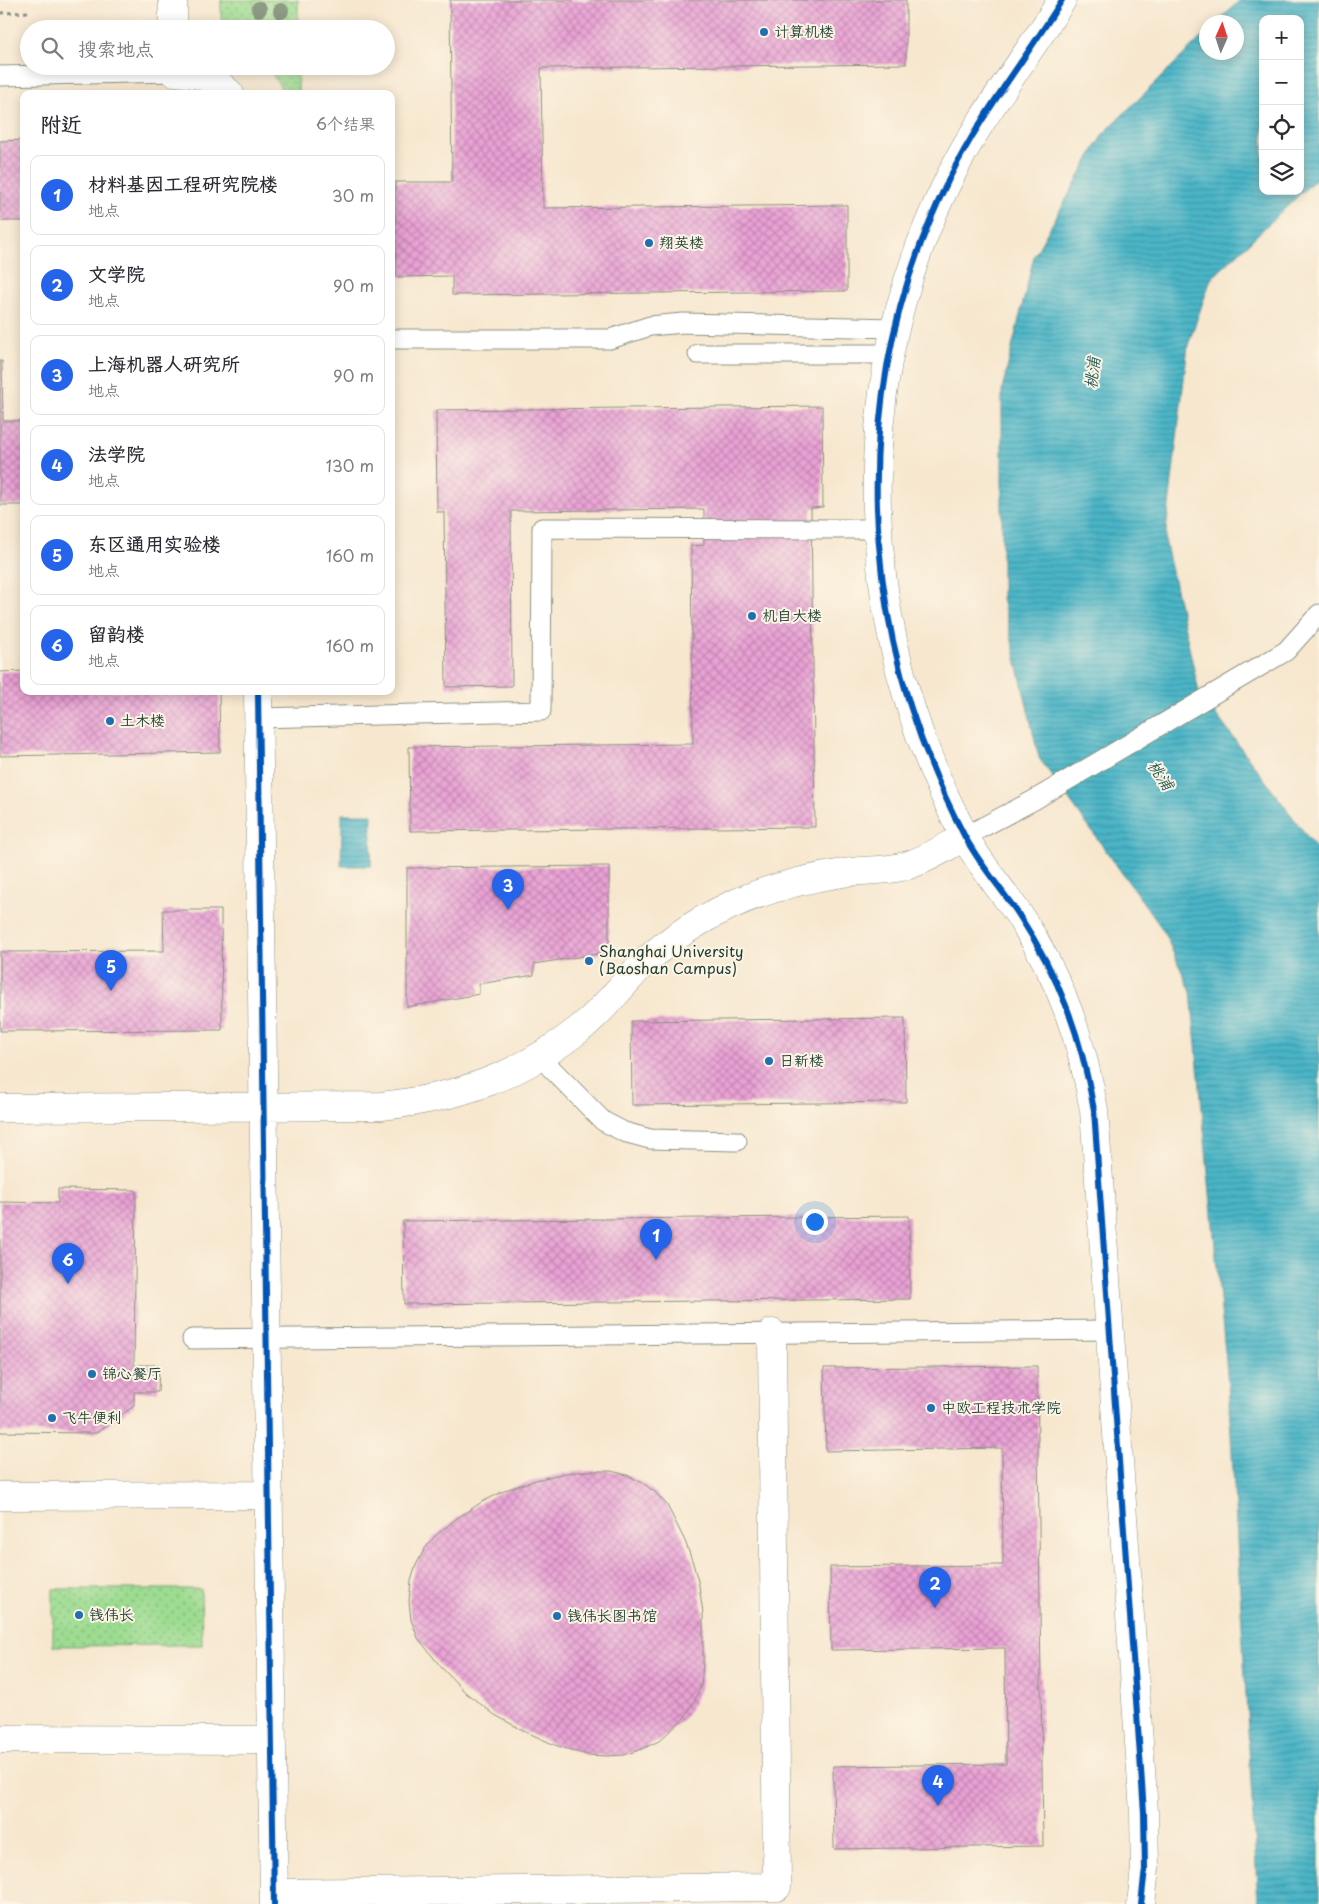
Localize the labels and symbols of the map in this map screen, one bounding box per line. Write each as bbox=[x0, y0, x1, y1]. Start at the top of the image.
north arrow bbox=[1199, 15, 1244, 60]
place label: 计算机楼 bbox=[774, 19, 834, 42]
marker: 计算机楼 bbox=[758, 26, 770, 38]
place label: 翔英楼 bbox=[659, 230, 704, 253]
marker: 翔英楼 bbox=[643, 237, 655, 249]
water label: 桃浦 bbox=[1077, 354, 1105, 390]
place label: 机自大楼 bbox=[762, 603, 822, 626]
marker: 机自大楼 bbox=[746, 610, 758, 622]
place label: 土木楼 bbox=[120, 708, 165, 731]
marker: 土木楼 bbox=[104, 715, 116, 727]
water label: 桃浦 bbox=[1143, 754, 1182, 796]
pin: 3 bbox=[492, 869, 524, 910]
place label: Shanghai University (Baoshan Campus) bbox=[599, 939, 744, 979]
pin: 5 bbox=[95, 950, 127, 991]
marker: Shanghai University (Baoshan Campus) bbox=[583, 955, 595, 967]
place label: 日新楼 bbox=[779, 1048, 824, 1071]
marker: 日新楼 bbox=[763, 1055, 775, 1067]
your location bbox=[802, 1209, 828, 1235]
pin: 1 bbox=[640, 1219, 672, 1260]
pin: 6 bbox=[52, 1243, 84, 1284]
place label: 锦心餐厅 bbox=[102, 1361, 162, 1384]
marker: 锦心餐厅 bbox=[86, 1368, 98, 1380]
place label: 中欧工程技术学院 bbox=[941, 1395, 1061, 1418]
marker: 中欧工程技术学院 bbox=[925, 1402, 937, 1414]
place label: 飞牛便利 bbox=[62, 1405, 122, 1428]
marker: 飞牛便利 bbox=[46, 1412, 58, 1424]
pin: 2 bbox=[919, 1567, 951, 1608]
place label: 钱伟长 bbox=[89, 1602, 134, 1625]
place label: 钱伟长图书馆 bbox=[567, 1603, 657, 1626]
marker: 钱伟长 bbox=[73, 1609, 85, 1621]
marker: 钱伟长图书馆 bbox=[551, 1610, 563, 1622]
pin: 4 bbox=[922, 1765, 954, 1806]

